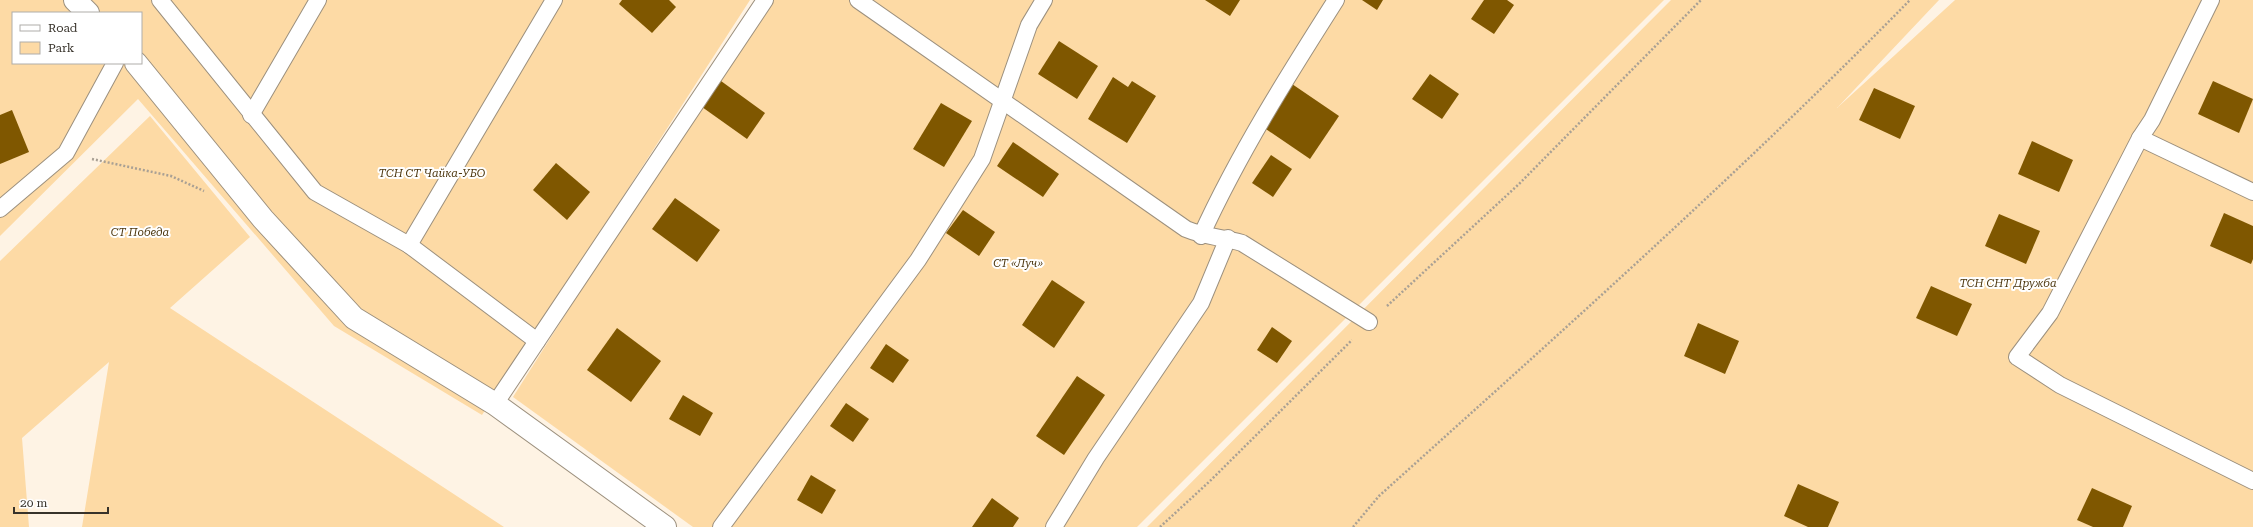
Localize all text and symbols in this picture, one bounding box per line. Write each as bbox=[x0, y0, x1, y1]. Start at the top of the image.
legend bbox=[12, 12, 142, 64]
text: Road bbox=[48, 21, 78, 35]
text: Park bbox=[48, 41, 75, 55]
park label: ТСН СТ Чайка-УБО bbox=[379, 167, 486, 180]
park label: СТ Победа bbox=[111, 226, 170, 239]
park label: СТ «Луч» bbox=[993, 257, 1043, 270]
park label: ТСН СНТ Дружба bbox=[1959, 277, 2057, 290]
scale bar bbox=[14, 489, 108, 515]
text: 20 m bbox=[20, 496, 47, 510]

